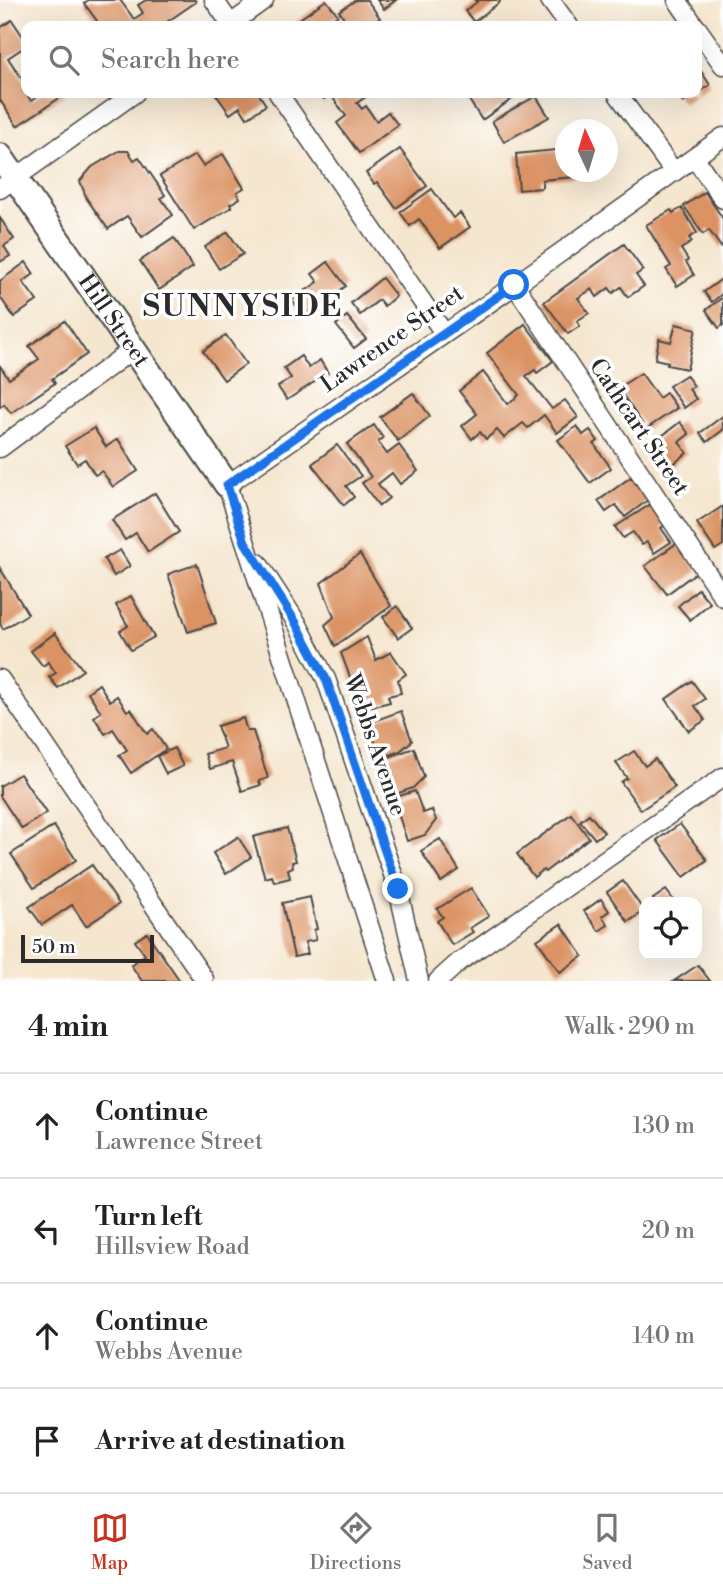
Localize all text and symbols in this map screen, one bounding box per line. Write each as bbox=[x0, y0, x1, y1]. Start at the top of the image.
search box bbox=[21, 21, 702, 98]
icon: search bbox=[45, 41, 83, 79]
text: Search here bbox=[101, 44, 240, 76]
north arrow bbox=[555, 119, 618, 182]
street label: Hill Street bbox=[72, 269, 155, 373]
route start bbox=[498, 269, 529, 300]
street label: Lawrence Street bbox=[315, 279, 469, 399]
district label: SUNNYSIDE bbox=[143, 288, 343, 326]
street label: Cathcart Street bbox=[583, 353, 695, 501]
street label: Webbs Avenue bbox=[337, 670, 412, 819]
route end bbox=[382, 873, 413, 904]
map controls bbox=[639, 897, 702, 960]
button: locate bbox=[639, 897, 702, 960]
scale bar bbox=[21, 932, 154, 964]
text: 50 m bbox=[32, 935, 76, 959]
text: 4 min bbox=[28, 1008, 108, 1046]
text: Walk · 290 m bbox=[565, 1013, 695, 1041]
text: Continue bbox=[95, 1096, 208, 1128]
icon: ahead bbox=[28, 1107, 66, 1145]
text: 130 m bbox=[632, 1112, 695, 1140]
text: Lawrence Street bbox=[95, 1128, 263, 1156]
text: Turn left bbox=[95, 1201, 203, 1233]
icon: left bbox=[28, 1212, 66, 1250]
text: 20 m bbox=[642, 1217, 695, 1245]
text: Hillsview Road bbox=[95, 1233, 250, 1261]
text: Continue bbox=[95, 1306, 208, 1338]
icon: ahead bbox=[28, 1317, 66, 1355]
text: 140 m bbox=[632, 1322, 695, 1350]
text: Webbs Avenue bbox=[95, 1338, 243, 1366]
icon: arrive bbox=[28, 1422, 66, 1460]
text: Arrive at destination bbox=[95, 1425, 345, 1457]
tab: Map bbox=[91, 1509, 129, 1575]
tab: Directions bbox=[310, 1509, 401, 1575]
tab: Saved bbox=[583, 1509, 632, 1575]

